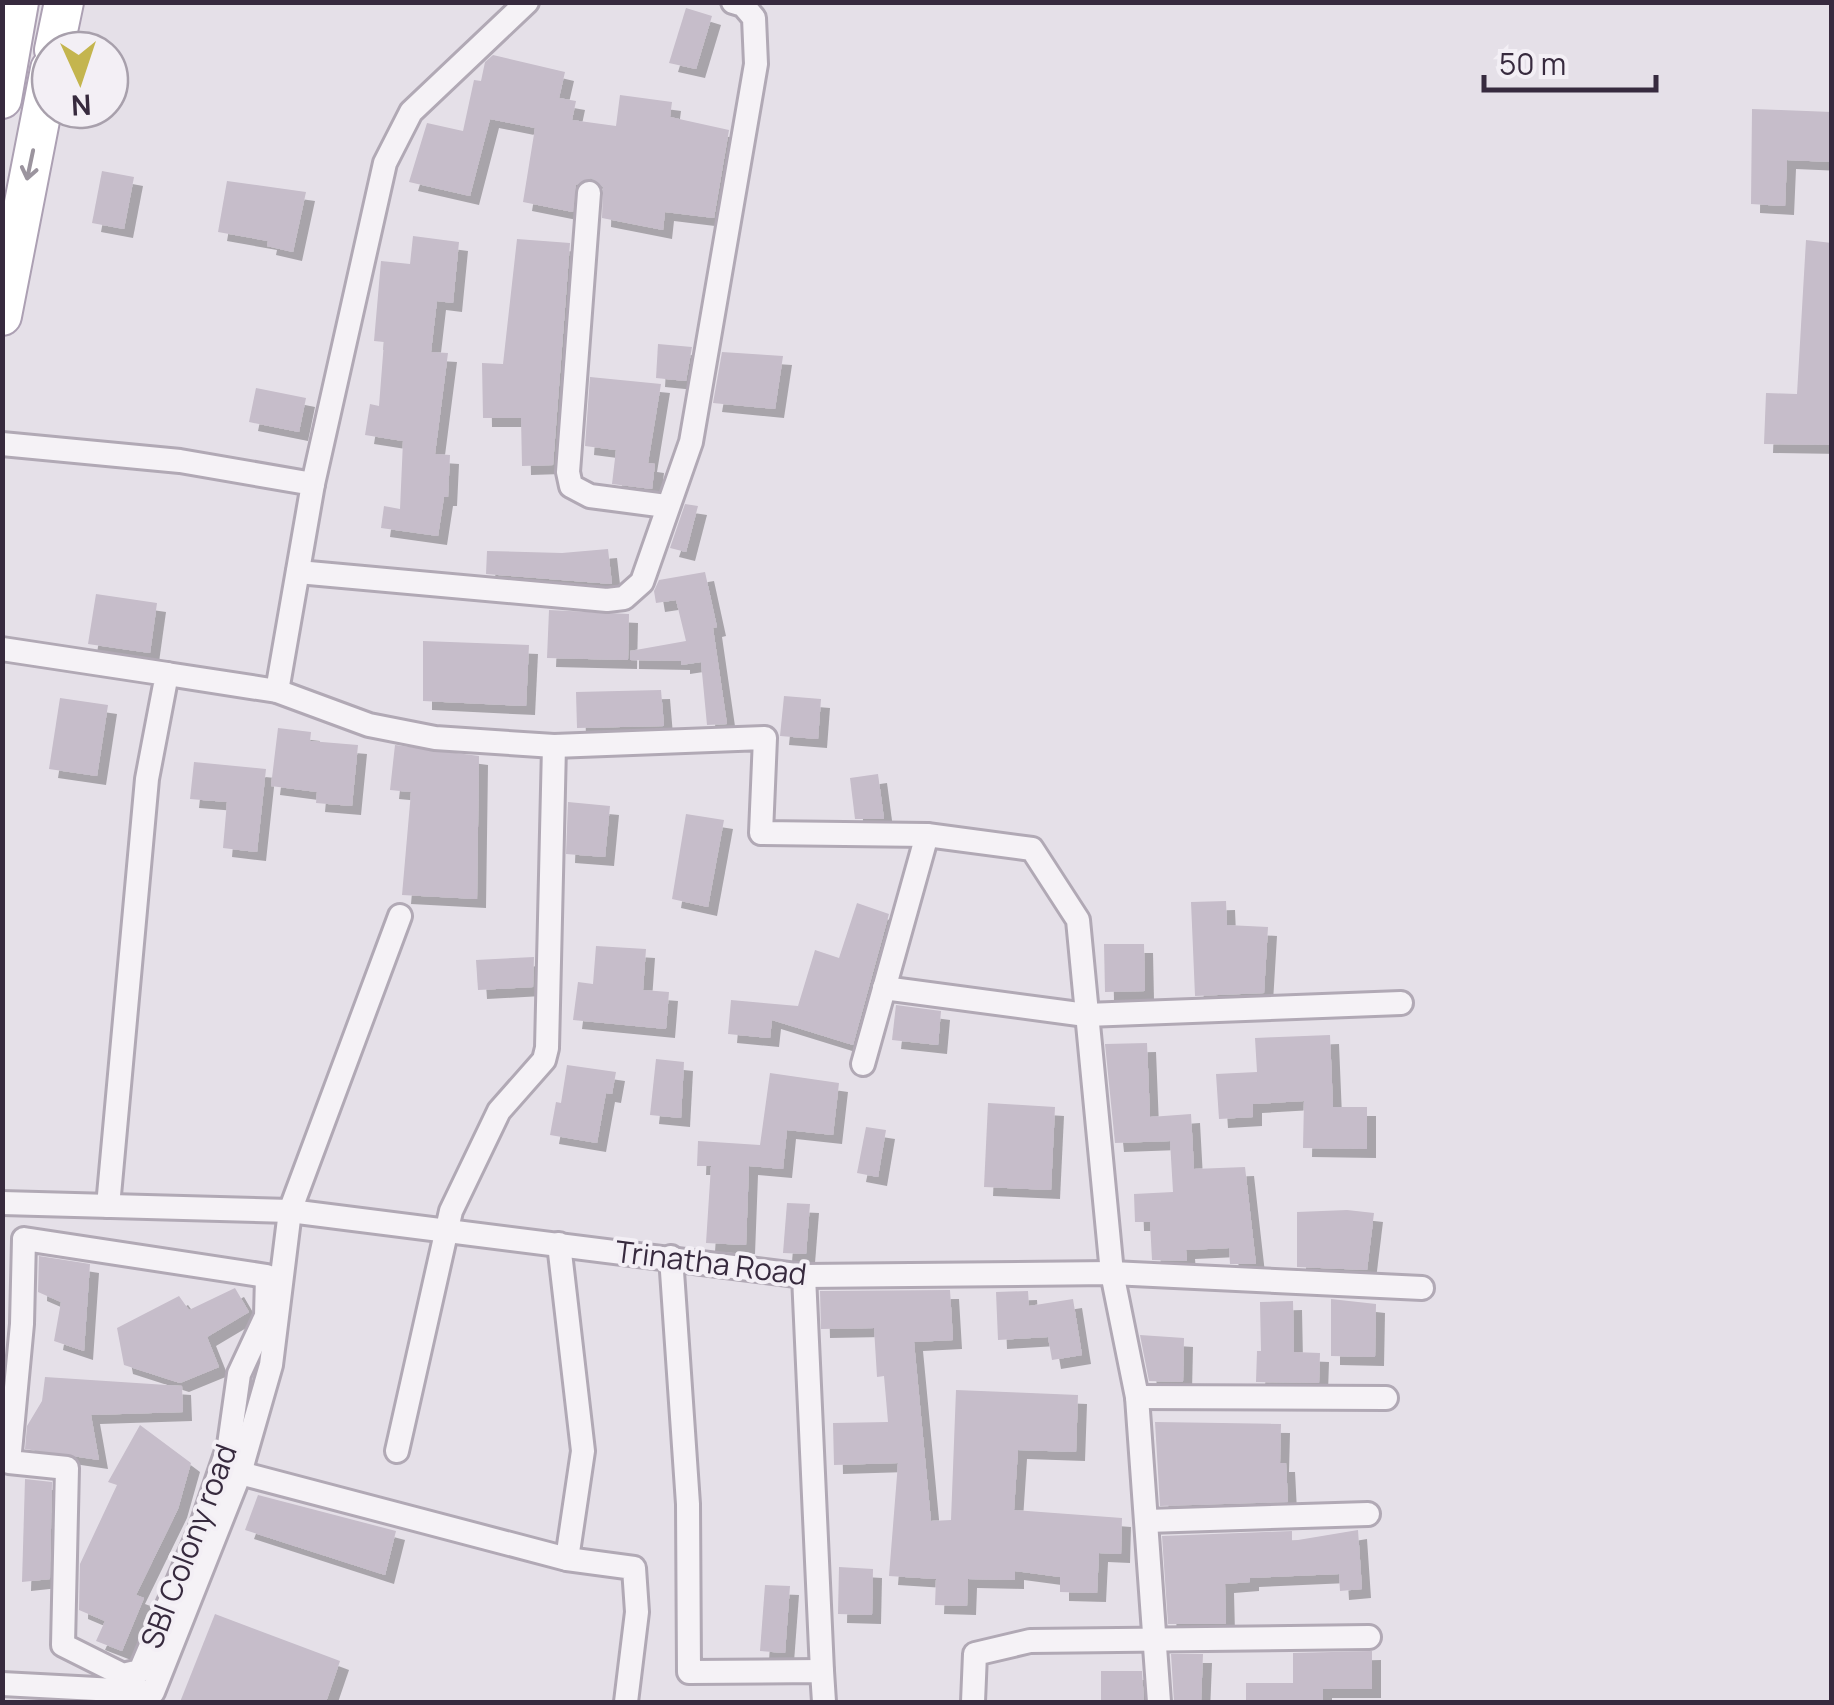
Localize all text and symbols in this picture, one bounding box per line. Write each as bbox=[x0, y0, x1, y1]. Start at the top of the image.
north arrow bbox=[30, 30, 130, 130]
scale bar bbox=[1484, 30, 1656, 92]
text: 50 m bbox=[1499, 43, 1566, 84]
text: N bbox=[70, 86, 92, 125]
one-way arrow bbox=[20, 148, 38, 180]
street label: Trinatha Road bbox=[613, 1230, 809, 1294]
street label: SBI Colony road bbox=[130, 1438, 246, 1654]

